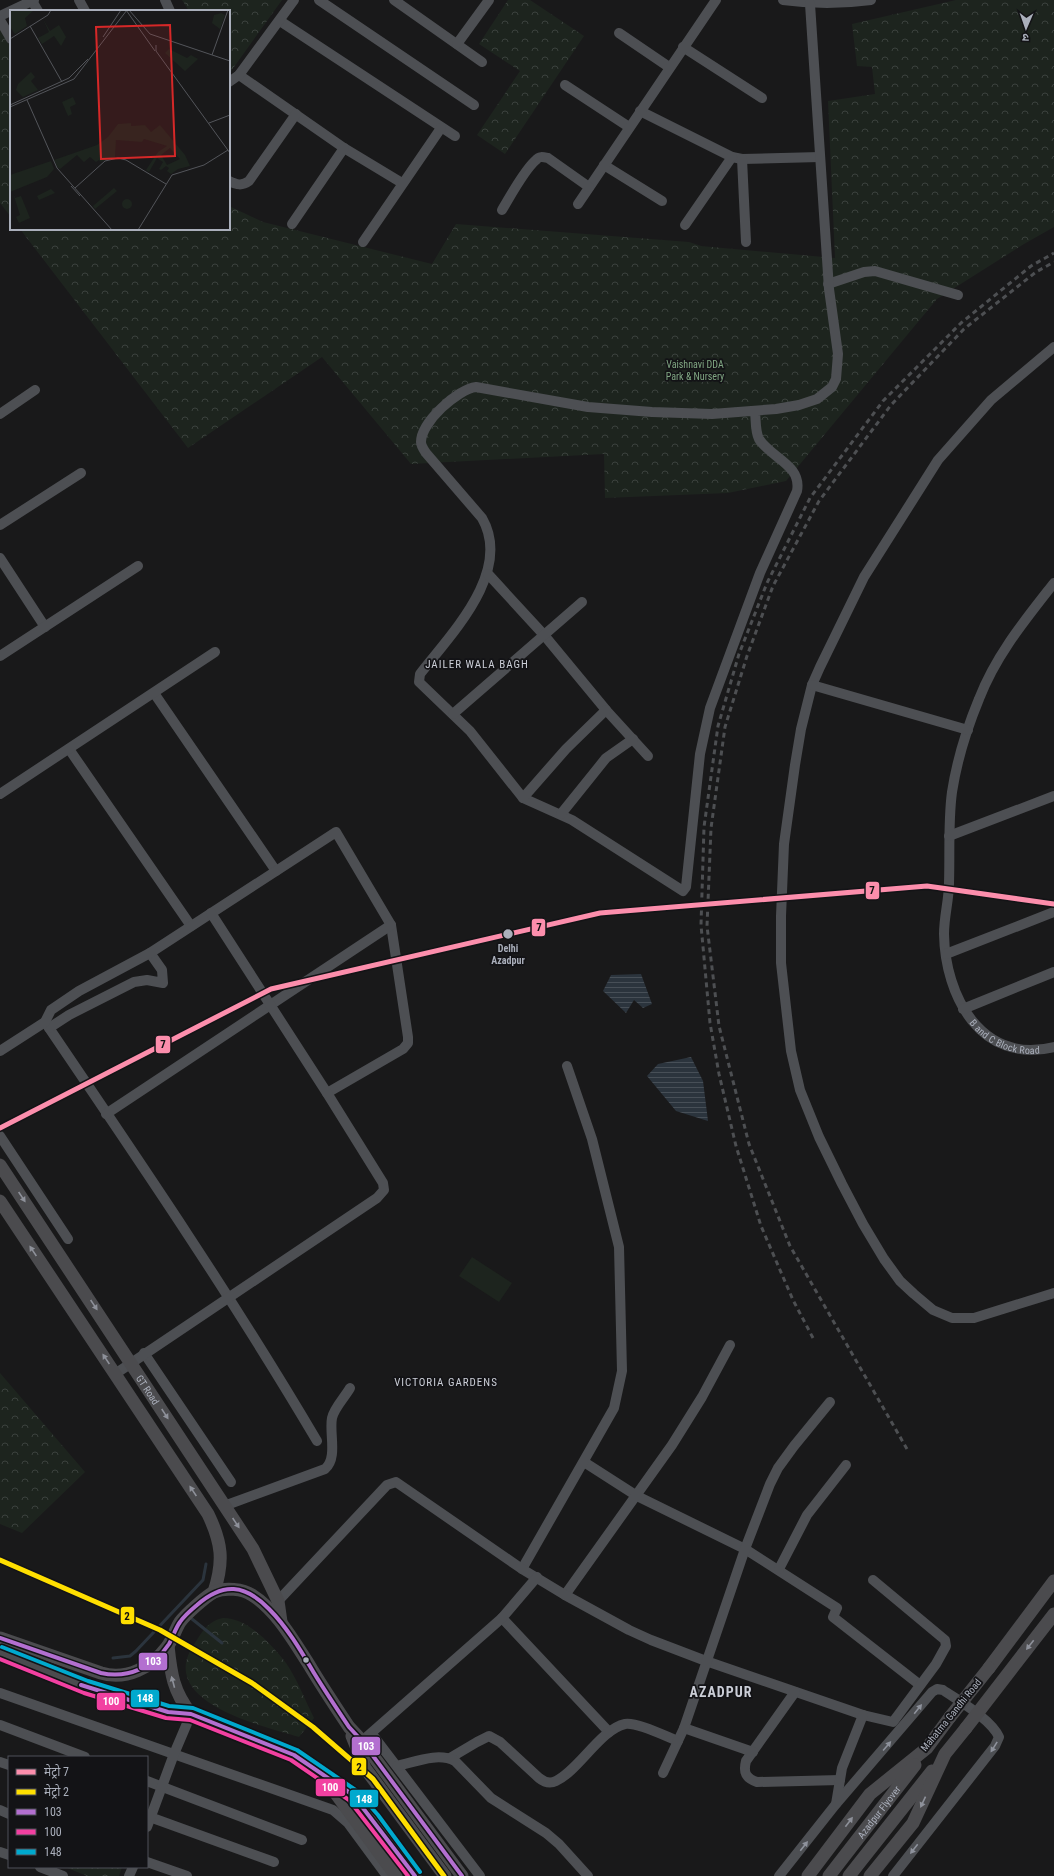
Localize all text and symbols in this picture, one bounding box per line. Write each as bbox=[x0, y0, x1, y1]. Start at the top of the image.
north arrow bbox=[1006, 8, 1046, 48]
inset map bbox=[10, 10, 230, 230]
text: उ bbox=[1022, 31, 1029, 44]
park label: Vaishnavi DDA Park & Nursery bbox=[666, 359, 724, 382]
district label: JAILER WALA BAGH bbox=[425, 658, 529, 671]
line badge: 7 bbox=[865, 881, 880, 900]
text: 7 bbox=[869, 884, 875, 897]
line badge: 7 bbox=[531, 918, 546, 937]
text: 7 bbox=[536, 921, 542, 934]
marker: Delhi Azadpur bbox=[501, 927, 515, 941]
place label: Delhi Azadpur bbox=[491, 943, 525, 966]
street label: B and C Block Road bbox=[968, 1017, 1040, 1055]
line badge: 7 bbox=[155, 1035, 171, 1054]
text: 7 bbox=[160, 1038, 166, 1051]
one-way arrow bbox=[18, 1191, 25, 1203]
one-way arrow bbox=[30, 1245, 37, 1257]
one-way arrow bbox=[90, 1300, 98, 1311]
one-way arrow bbox=[102, 1354, 110, 1364]
street label: GT Road bbox=[134, 1373, 162, 1407]
district label: VICTORIA GARDENS bbox=[394, 1376, 498, 1389]
one-way arrow bbox=[161, 1408, 168, 1420]
one-way arrow bbox=[189, 1486, 197, 1496]
one-way arrow bbox=[232, 1518, 240, 1529]
line badge: 2 bbox=[120, 1606, 135, 1625]
text: 2 bbox=[124, 1610, 130, 1623]
one-way arrow bbox=[1026, 1640, 1034, 1650]
line badge: 103 bbox=[138, 1652, 168, 1671]
text: 103 bbox=[145, 1655, 162, 1668]
unlabelled marker bbox=[301, 1655, 311, 1665]
one-way arrow bbox=[170, 1676, 176, 1688]
street label: Mahatma Gandhi Road bbox=[919, 1677, 983, 1753]
district label: AZADPUR bbox=[690, 1684, 752, 1700]
line badge: 148 bbox=[130, 1689, 160, 1708]
line badge: 100 bbox=[96, 1692, 126, 1711]
text: 148 bbox=[137, 1692, 154, 1705]
text: 100 bbox=[103, 1695, 120, 1708]
one-way arrow bbox=[914, 1703, 923, 1714]
line badge: 103 bbox=[351, 1736, 381, 1756]
text: 103 bbox=[358, 1740, 375, 1753]
one-way arrow bbox=[882, 1741, 891, 1751]
one-way arrow bbox=[990, 1741, 997, 1752]
legend bbox=[8, 1756, 148, 1868]
line badge: 2 bbox=[351, 1757, 367, 1776]
text: 2 bbox=[356, 1761, 362, 1774]
text: मेट्रो 7 bbox=[44, 1764, 69, 1779]
line badge: 100 bbox=[315, 1778, 346, 1797]
text: 100 bbox=[322, 1781, 339, 1794]
text: मेट्रो 2 bbox=[44, 1784, 69, 1799]
street label: Azadpur Flyover bbox=[855, 1784, 902, 1840]
line badge: 148 bbox=[349, 1789, 379, 1808]
text: 148 bbox=[356, 1793, 373, 1806]
one-way arrow bbox=[920, 1796, 926, 1807]
text: 103 bbox=[44, 1805, 62, 1819]
one-way arrow bbox=[844, 1817, 853, 1828]
text: 100 bbox=[44, 1825, 62, 1839]
one-way arrow bbox=[799, 1840, 808, 1851]
one-way arrow bbox=[910, 1844, 918, 1855]
text: 148 bbox=[44, 1845, 62, 1859]

